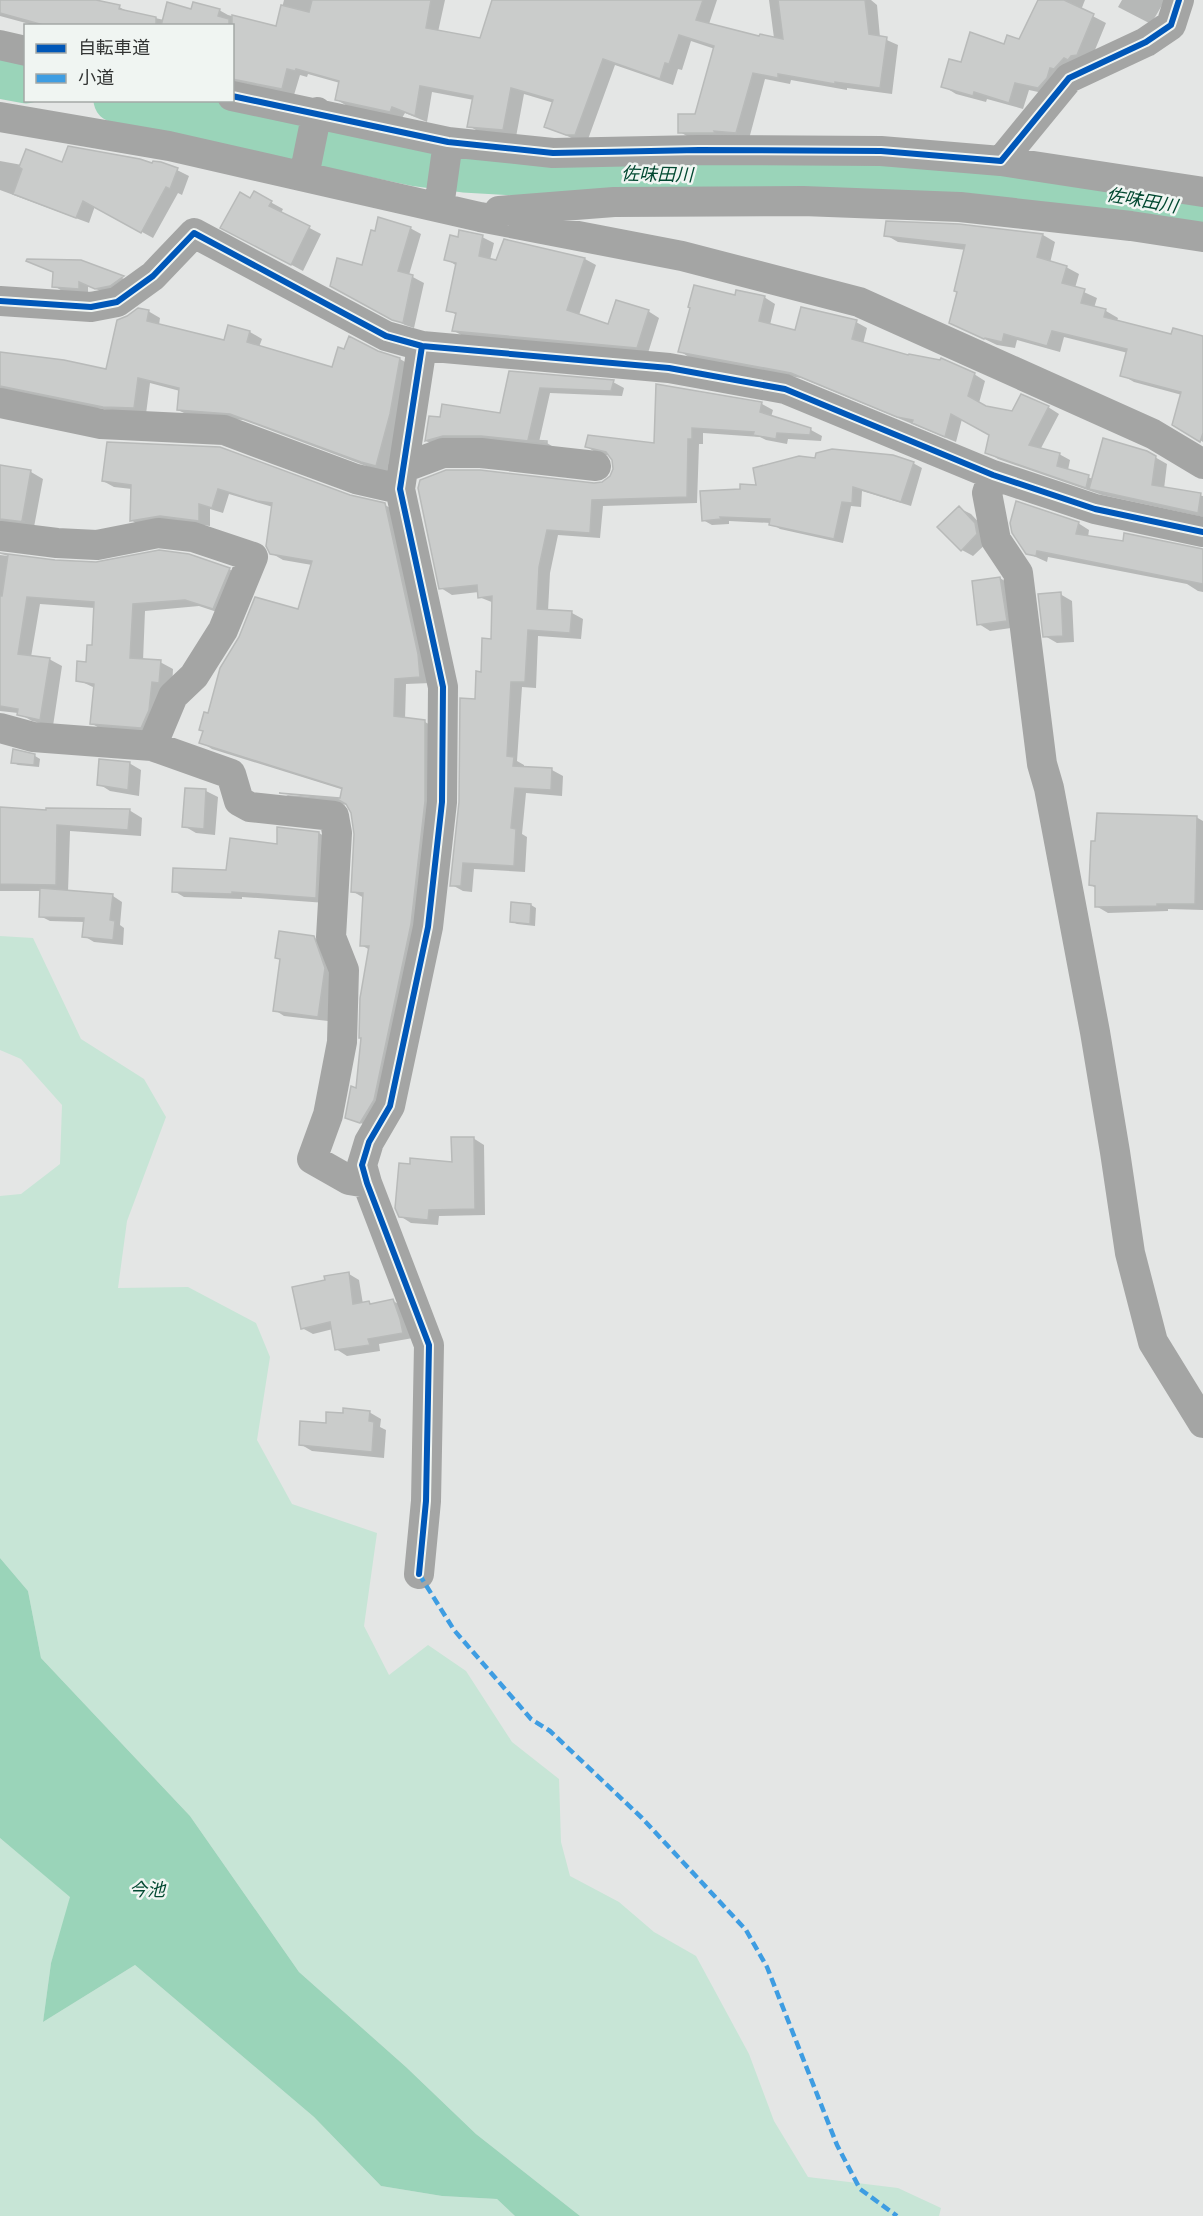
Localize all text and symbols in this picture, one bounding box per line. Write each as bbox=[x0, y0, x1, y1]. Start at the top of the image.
legend bbox=[24, 24, 234, 102]
text: 自転車道 bbox=[78, 36, 150, 59]
text: 小道 bbox=[78, 66, 114, 89]
water label: 佐味田川 bbox=[621, 162, 695, 186]
water label: 佐味田川 bbox=[1105, 182, 1181, 218]
water label: 今池 bbox=[129, 1878, 167, 1901]

